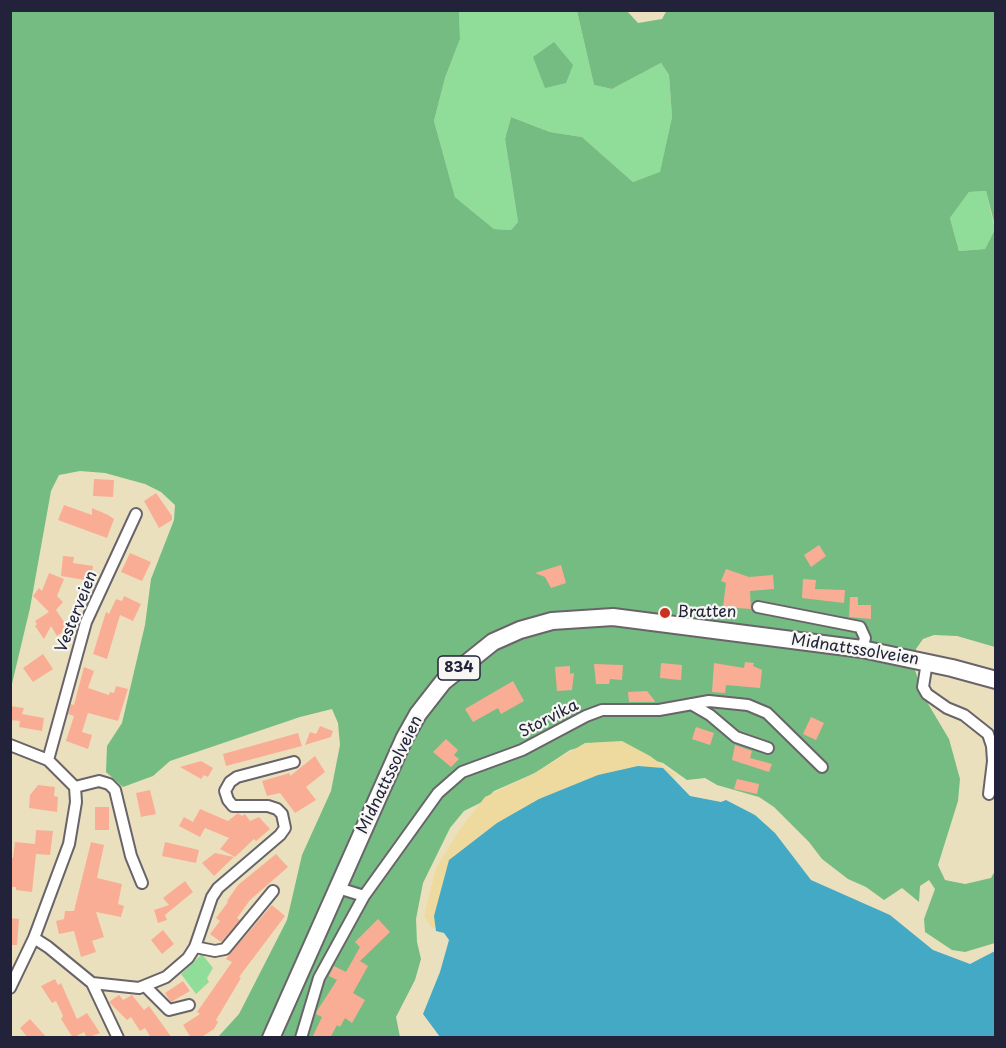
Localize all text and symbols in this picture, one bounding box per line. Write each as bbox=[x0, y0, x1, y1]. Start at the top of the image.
street label: Vesterveien bbox=[52, 568, 102, 656]
place label: Bratten bbox=[677, 603, 736, 623]
marker: Bratten bbox=[658, 606, 672, 620]
street label: Midnattssolveien bbox=[790, 630, 920, 670]
road number: 834 bbox=[438, 656, 480, 680]
street label: Storvika bbox=[516, 696, 582, 742]
street label: Midnattssolveien bbox=[353, 713, 427, 837]

